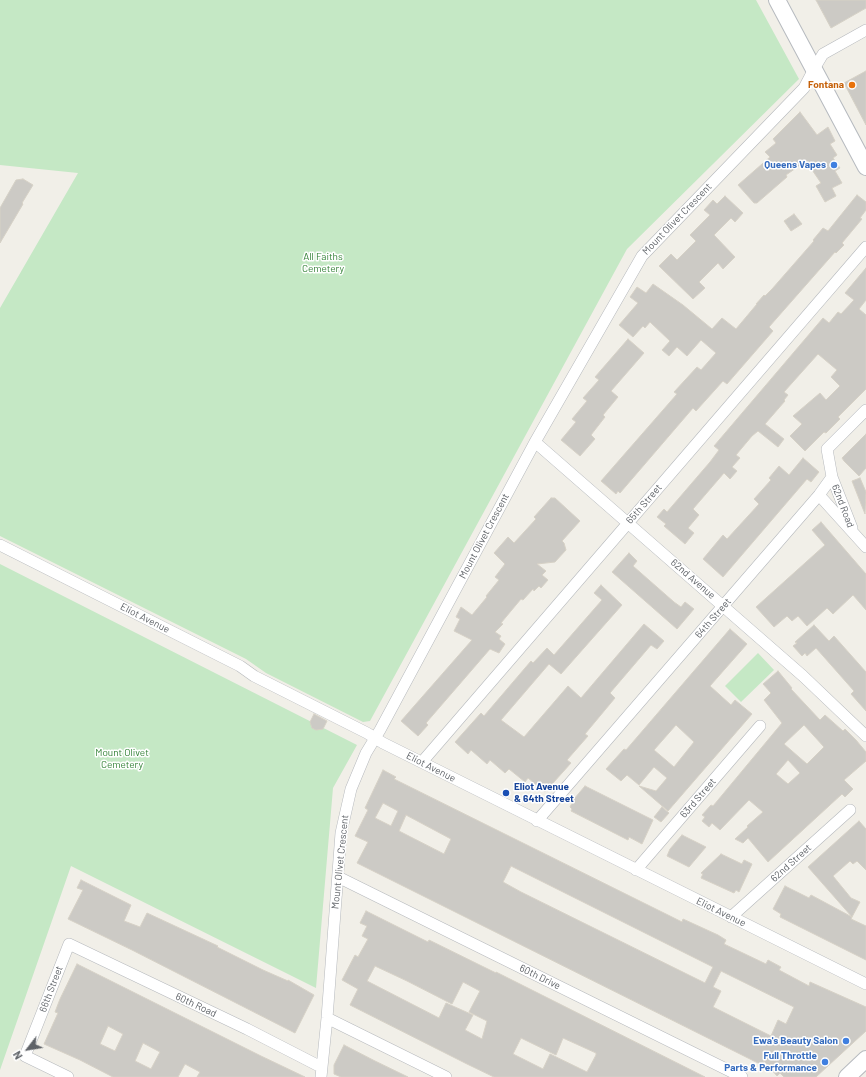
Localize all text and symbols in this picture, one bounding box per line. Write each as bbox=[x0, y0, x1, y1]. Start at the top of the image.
place label: Fontana bbox=[808, 79, 844, 91]
marker: Fontana bbox=[847, 80, 857, 90]
place label: Queens Vapes bbox=[764, 159, 826, 171]
marker: Queens Vapes bbox=[829, 160, 839, 170]
street label: Mount Olivet Crescent bbox=[640, 181, 714, 257]
park label: All Faiths Cemetery bbox=[302, 251, 344, 274]
street label: 65th Street bbox=[624, 482, 664, 526]
street label: 62nd Road bbox=[829, 483, 857, 529]
street label: Mount Olivet Crescent bbox=[456, 491, 512, 581]
street label: 62nd Avenue bbox=[668, 556, 718, 602]
street label: 64th Street bbox=[692, 596, 734, 640]
street label: Eliot Avenue bbox=[118, 600, 172, 636]
park label: Mount Olivet Cemetery bbox=[95, 747, 149, 770]
street label: Eliot Avenue bbox=[404, 749, 458, 785]
street label: 63rd Street bbox=[678, 776, 718, 820]
place label: Eliot Avenue & 64th Street bbox=[514, 781, 574, 804]
marker: Eliot Avenue & 64th Street bbox=[501, 788, 511, 798]
street label: Mount Olivet Crescent bbox=[329, 814, 351, 910]
street label: 62nd Street bbox=[768, 842, 814, 884]
street label: Eliot Avenue bbox=[694, 895, 748, 929]
street label: 60th Drive bbox=[518, 962, 562, 992]
street label: 66th Street bbox=[37, 964, 65, 1014]
street label: 60th Road bbox=[174, 990, 218, 1020]
north arrow bbox=[8, 1029, 48, 1069]
place label: Ewa's Beauty Salon bbox=[753, 1035, 838, 1047]
marker: Ewa's Beauty Salon bbox=[841, 1036, 851, 1046]
text: N bbox=[10, 1049, 25, 1062]
place label: Full Throttle Parts & Performance bbox=[724, 1050, 817, 1074]
marker: Full Throttle Parts & Performance bbox=[820, 1057, 830, 1067]

